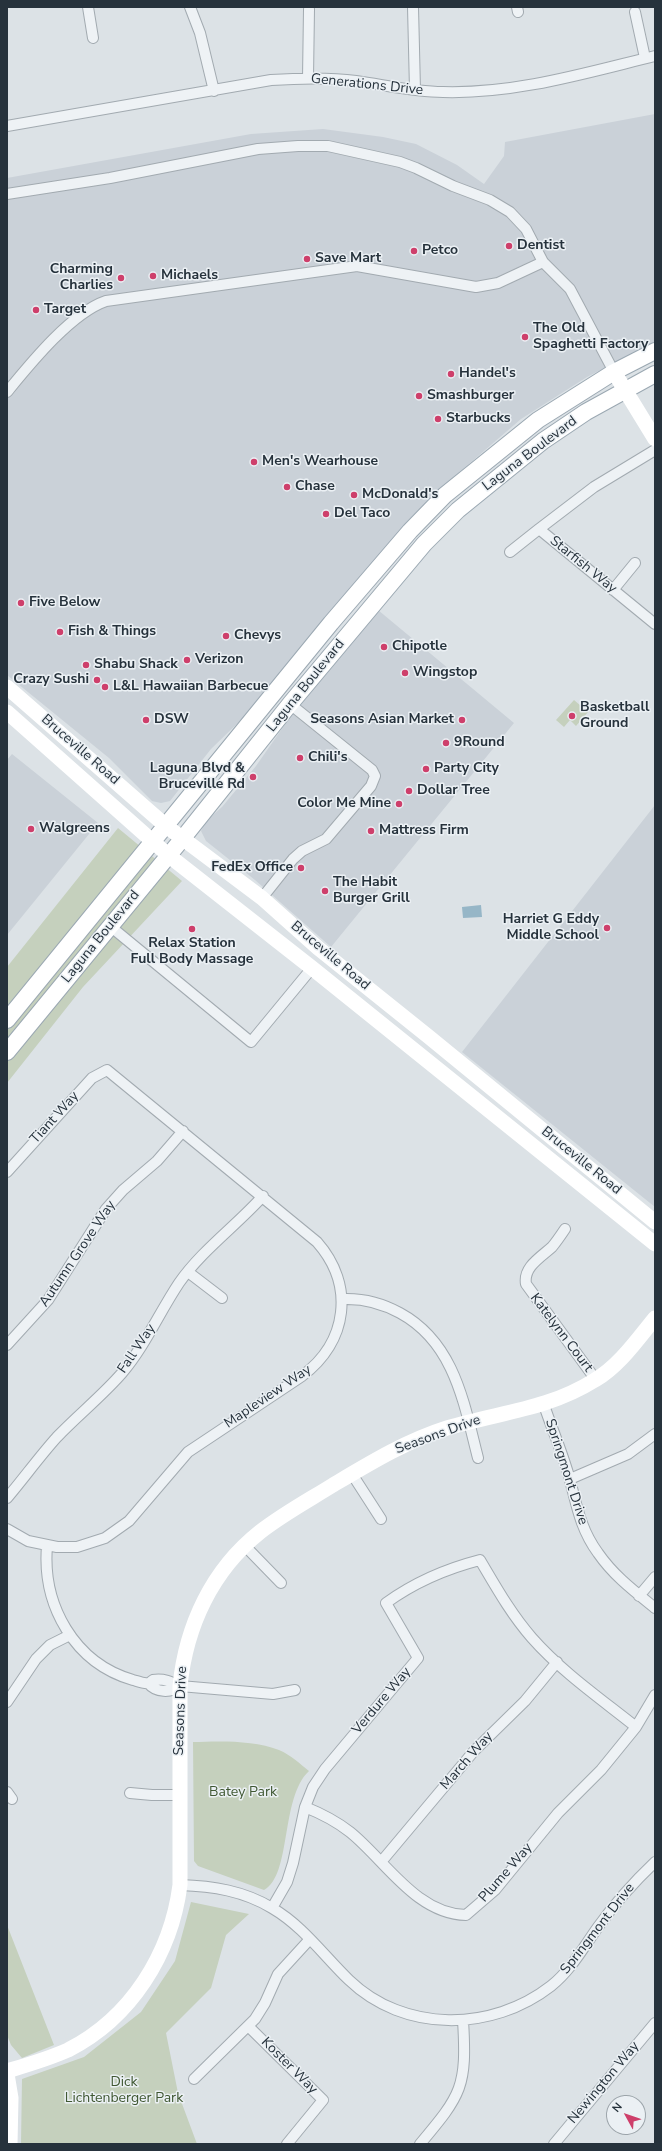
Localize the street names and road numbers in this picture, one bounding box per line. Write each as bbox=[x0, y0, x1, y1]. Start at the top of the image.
street label: Generations Drive bbox=[310, 71, 424, 99]
street label: Laguna Boulevard bbox=[479, 413, 581, 495]
street label: Starfish Way bbox=[546, 533, 620, 597]
street label: Laguna Boulevard bbox=[264, 636, 348, 736]
street label: Bruceville Road bbox=[37, 711, 123, 789]
street label: Laguna Boulevard bbox=[59, 887, 143, 987]
street label: Bruceville Road bbox=[287, 918, 373, 994]
street label: Tiant Way bbox=[27, 1088, 83, 1148]
street label: Bruceville Road bbox=[538, 1124, 624, 1198]
street label: Autumn Grove Way bbox=[36, 1198, 120, 1310]
street label: Katelynn Court bbox=[526, 1290, 596, 1376]
street label: Fall Way bbox=[114, 1321, 160, 1377]
street label: Mapleview Way bbox=[221, 1362, 315, 1432]
street label: Seasons Drive bbox=[393, 1412, 483, 1458]
street label: Springmont Drive bbox=[541, 1417, 591, 1527]
street label: Verdure Way bbox=[349, 1664, 415, 1738]
street label: Seasons Drive bbox=[171, 1666, 191, 1756]
street label: March Way bbox=[437, 1729, 497, 1793]
street label: Plume Way bbox=[476, 1840, 536, 1906]
street label: Springmont Drive bbox=[557, 1880, 639, 1978]
street label: Koster Way bbox=[257, 2034, 321, 2098]
street label: Newington Way bbox=[565, 2038, 643, 2128]

